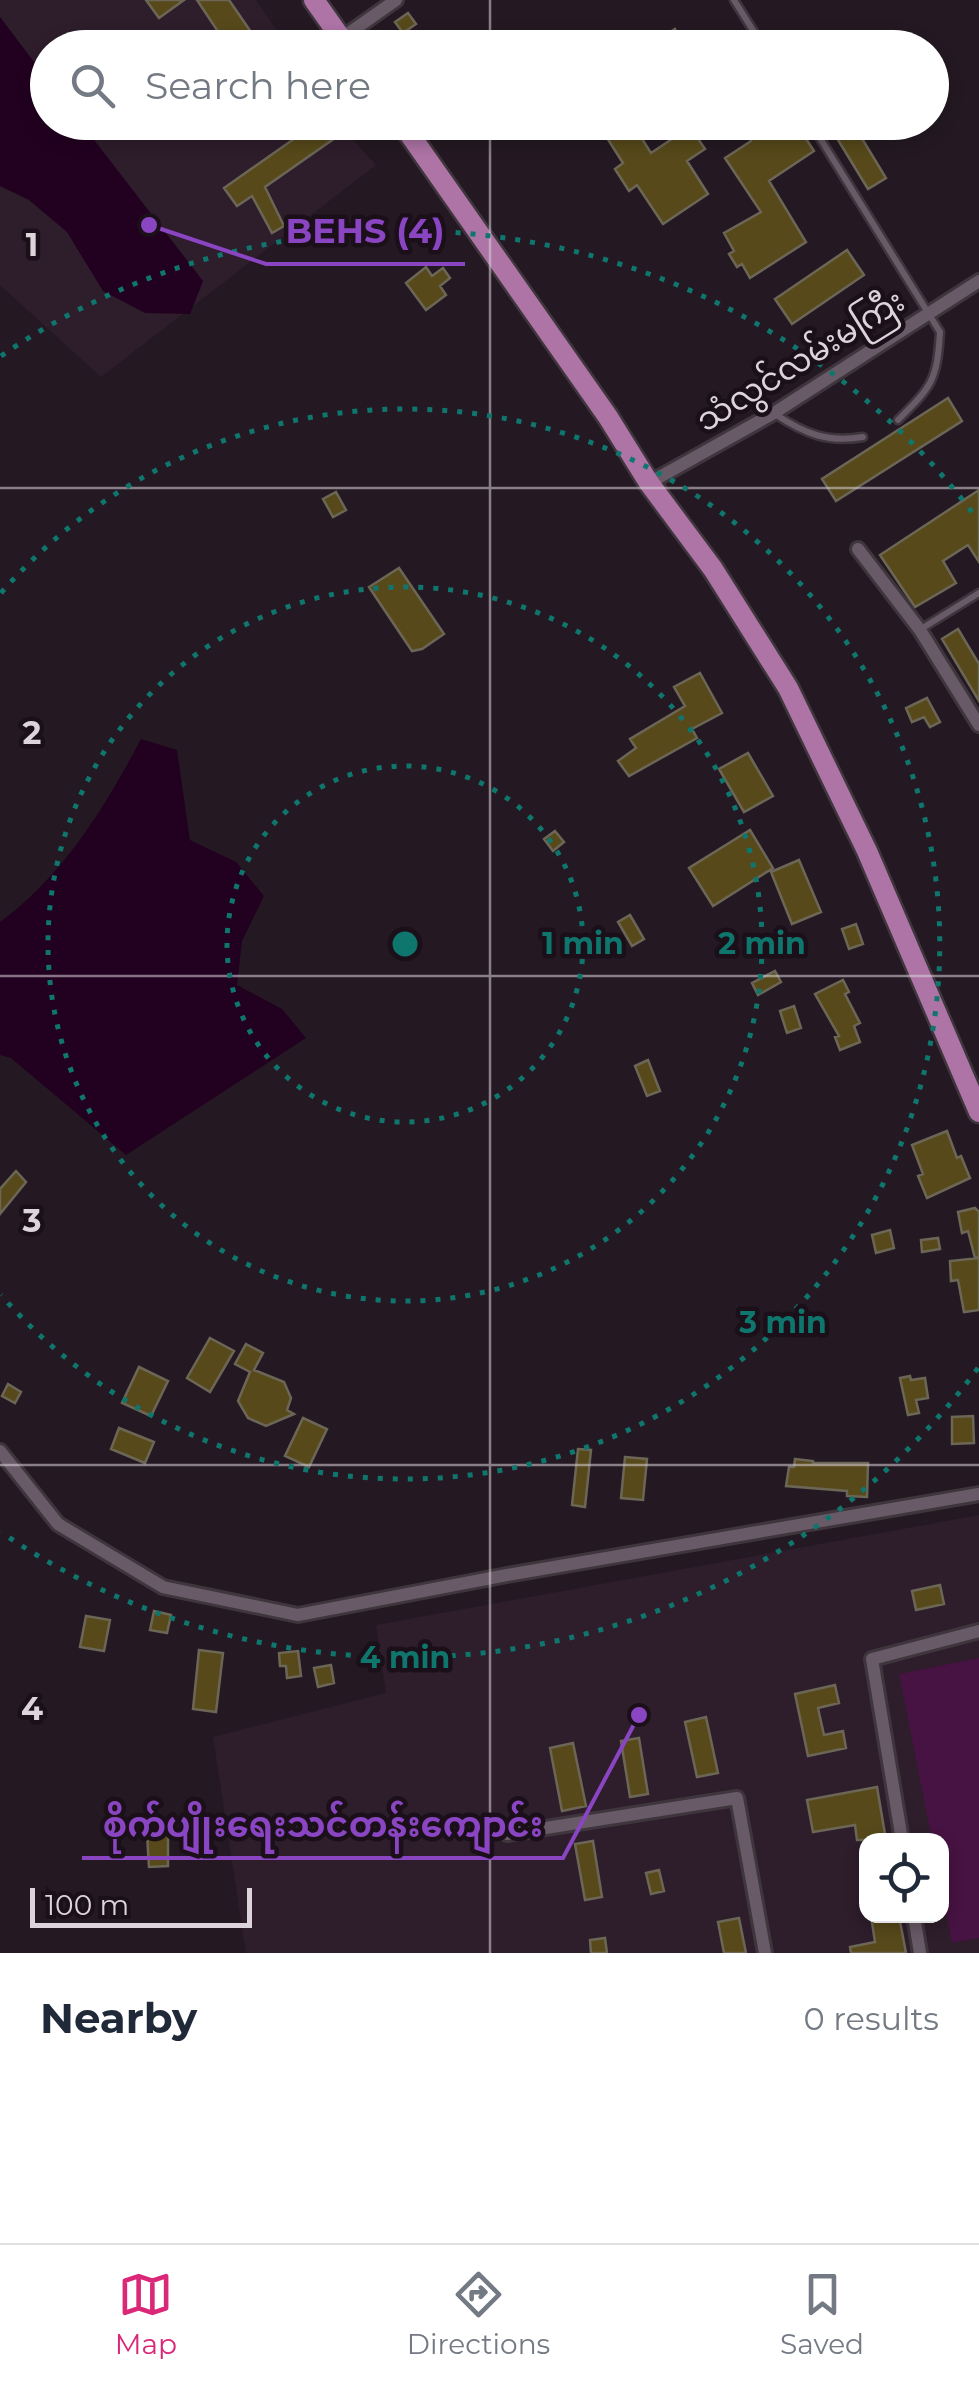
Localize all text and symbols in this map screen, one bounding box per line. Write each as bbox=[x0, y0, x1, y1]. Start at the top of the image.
search box bbox=[30, 30, 949, 140]
icon: search bbox=[65, 58, 120, 113]
text: Search here bbox=[145, 62, 371, 109]
callout: BEHS (4) bbox=[266, 199, 465, 264]
text: BEHS (4) bbox=[285, 209, 445, 252]
text: 1 bbox=[26, 225, 38, 264]
street label: သံလွင်လမ်းမကြီး bbox=[687, 278, 915, 445]
text: 2 bbox=[23, 713, 41, 752]
text: 1 min bbox=[542, 925, 624, 962]
text: 2 min bbox=[718, 925, 806, 962]
centre of rings bbox=[387, 926, 423, 962]
text: 3 bbox=[22, 1201, 41, 1240]
text: 3 min bbox=[738, 1304, 827, 1341]
text: 4 min bbox=[360, 1639, 450, 1676]
text: 4 bbox=[21, 1689, 43, 1728]
callout: စိုက်ပျိုးရေးသင်တန်းကျောင်း bbox=[82, 1793, 563, 1858]
text: စိုက်ပျိုးရေးသင်တန်းကျောင်း bbox=[103, 1800, 543, 1855]
map controls bbox=[859, 1833, 949, 1923]
button: locate bbox=[859, 1833, 949, 1923]
scale bar bbox=[30, 1883, 252, 1928]
text: 100 m bbox=[45, 1888, 129, 1922]
text: Nearby bbox=[40, 1992, 197, 2044]
text: 0 results bbox=[804, 1999, 939, 2038]
tab: Map bbox=[115, 2267, 177, 2361]
tab: Directions bbox=[407, 2267, 550, 2361]
tab: Saved bbox=[780, 2267, 864, 2361]

